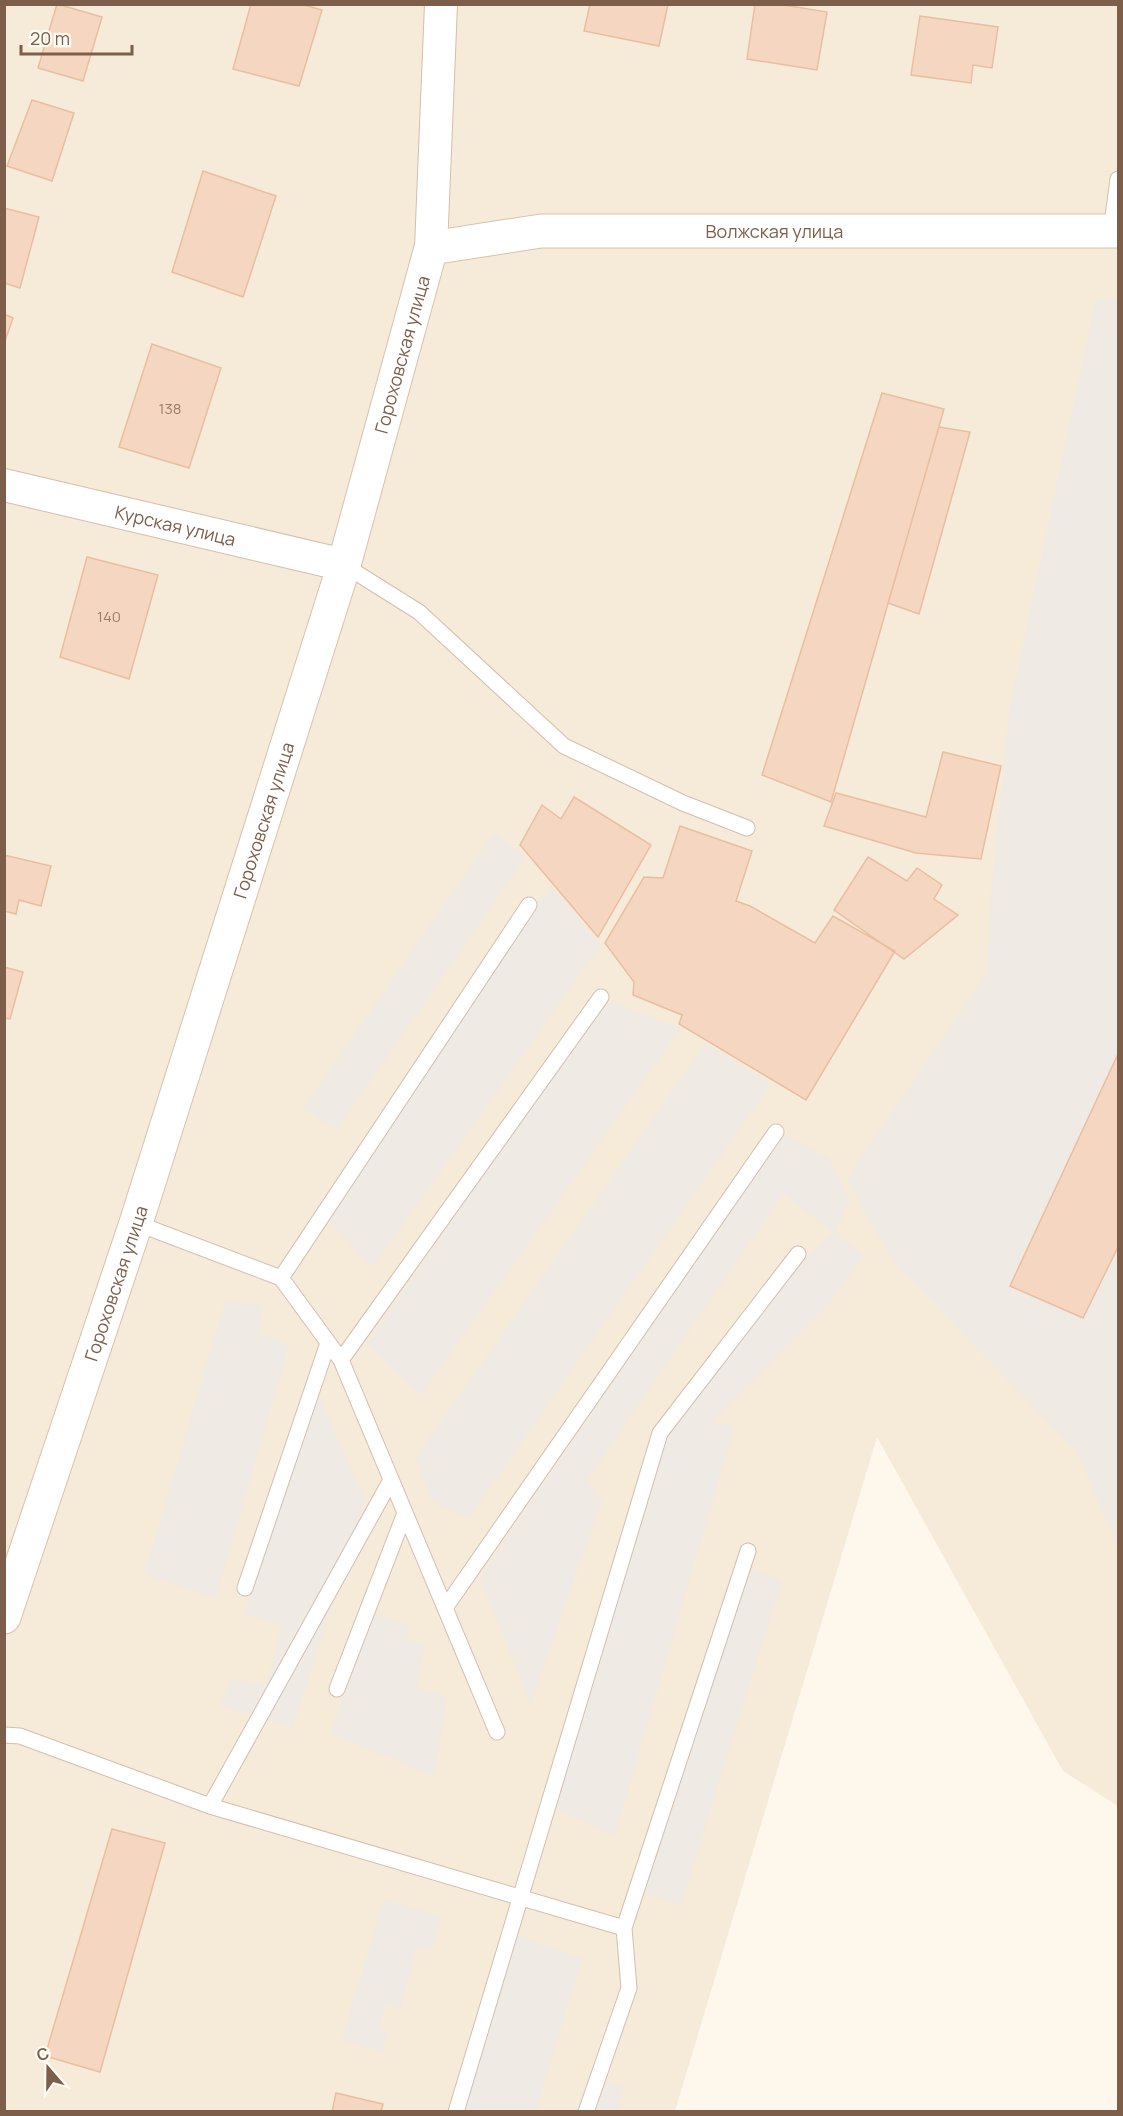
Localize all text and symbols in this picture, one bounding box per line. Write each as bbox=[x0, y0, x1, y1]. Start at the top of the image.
scale bar bbox=[21, 18, 132, 56]
text: 20 m bbox=[30, 26, 70, 50]
street label: Волжская улица bbox=[706, 219, 843, 243]
street label: Гороховская улица bbox=[369, 273, 435, 436]
house number: 138 bbox=[159, 398, 181, 419]
street label: Курская улица bbox=[113, 500, 238, 551]
house number: 140 bbox=[97, 606, 121, 627]
street label: Гороховская улица bbox=[227, 739, 299, 901]
street label: Гороховская улица bbox=[79, 1202, 153, 1364]
north arrow bbox=[18, 2038, 78, 2098]
text: С bbox=[34, 2041, 52, 2066]

